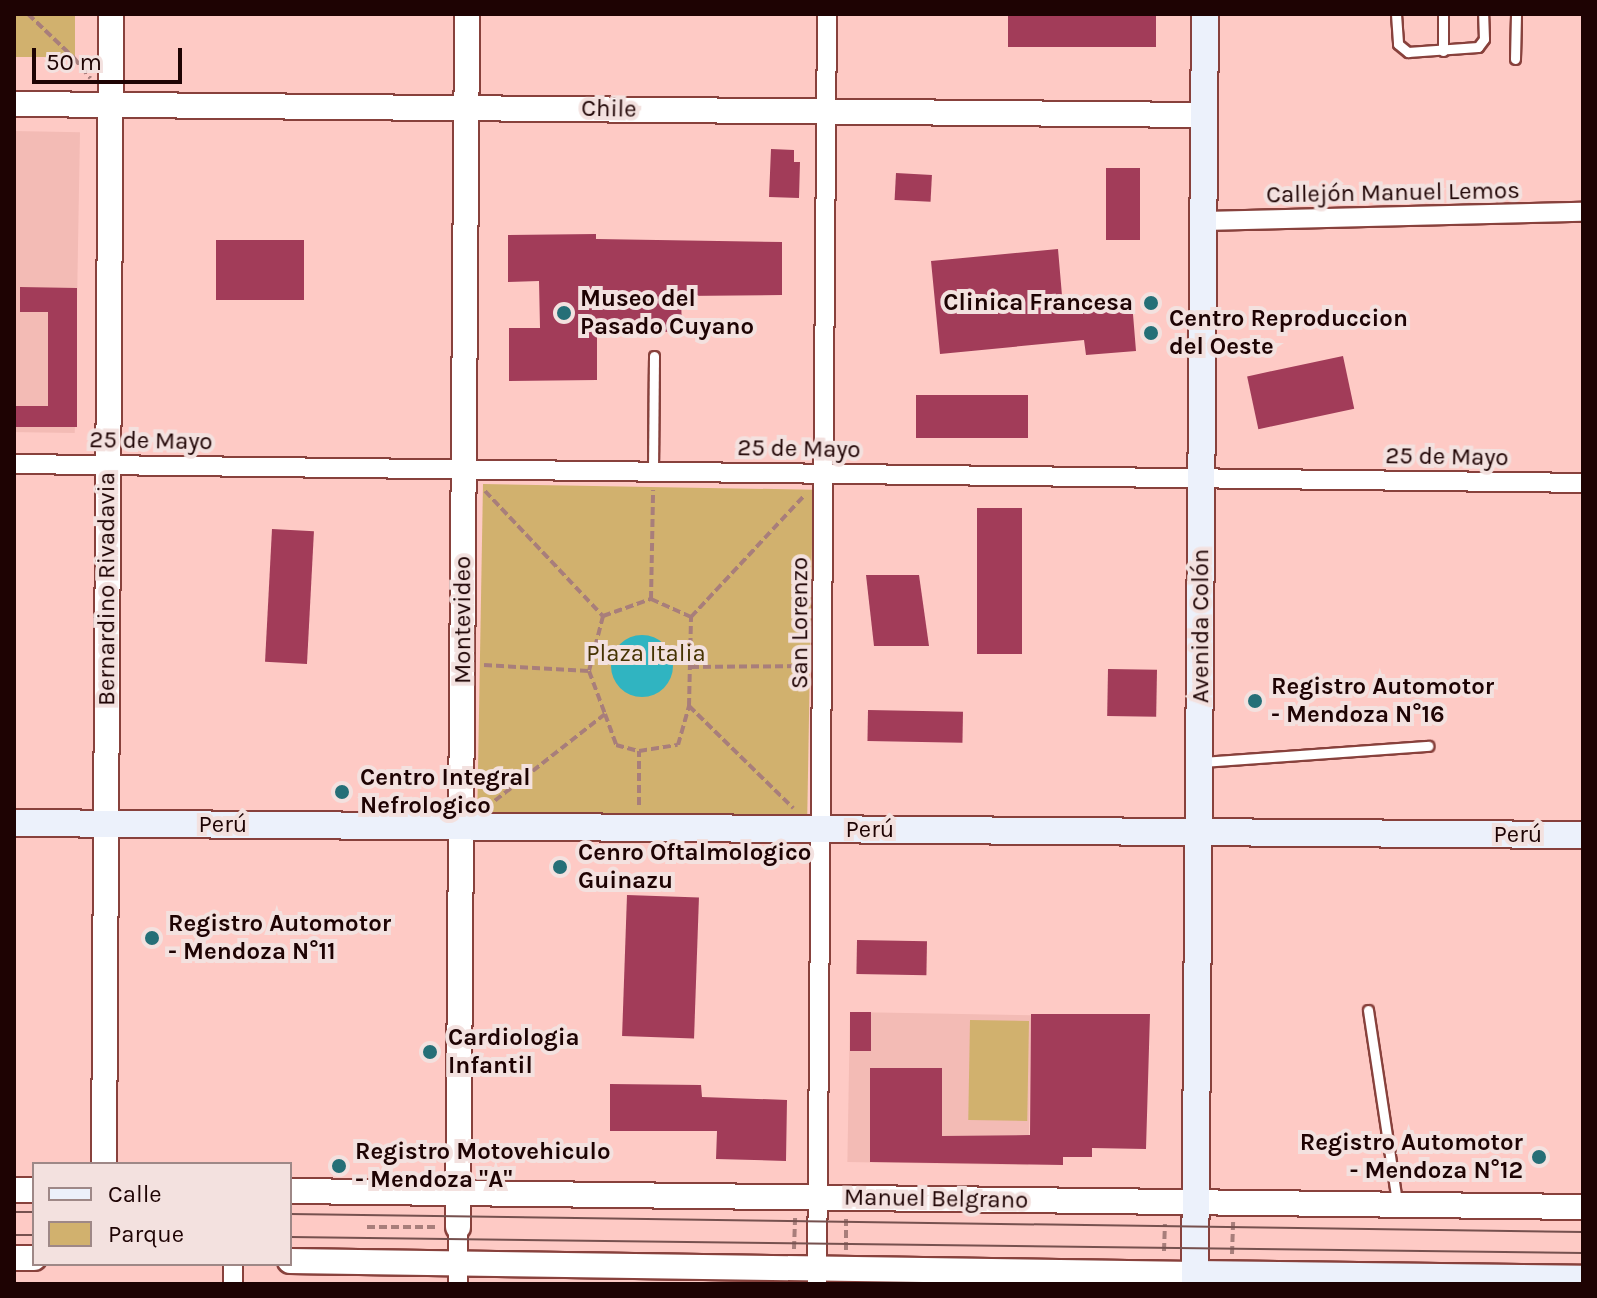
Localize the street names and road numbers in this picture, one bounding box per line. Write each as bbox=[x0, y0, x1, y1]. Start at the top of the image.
street label: Chile bbox=[581, 94, 637, 124]
street label: Callejón Manuel Lemos bbox=[1266, 176, 1520, 210]
street label: 25 de Mayo bbox=[89, 426, 213, 456]
street label: 25 de Mayo bbox=[737, 434, 861, 464]
street label: 25 de Mayo bbox=[1385, 442, 1509, 472]
street label: Bernardino Rivadavia bbox=[93, 472, 121, 706]
street label: Avenida Colón bbox=[1187, 549, 1215, 703]
street label: Montevideo bbox=[449, 556, 477, 684]
street label: San Lorenzo bbox=[786, 557, 814, 689]
street label: Perú bbox=[199, 811, 247, 839]
street label: Perú bbox=[846, 816, 894, 844]
street label: Perú bbox=[1494, 821, 1542, 849]
street label: Manuel Belgrano bbox=[844, 1183, 1028, 1215]

